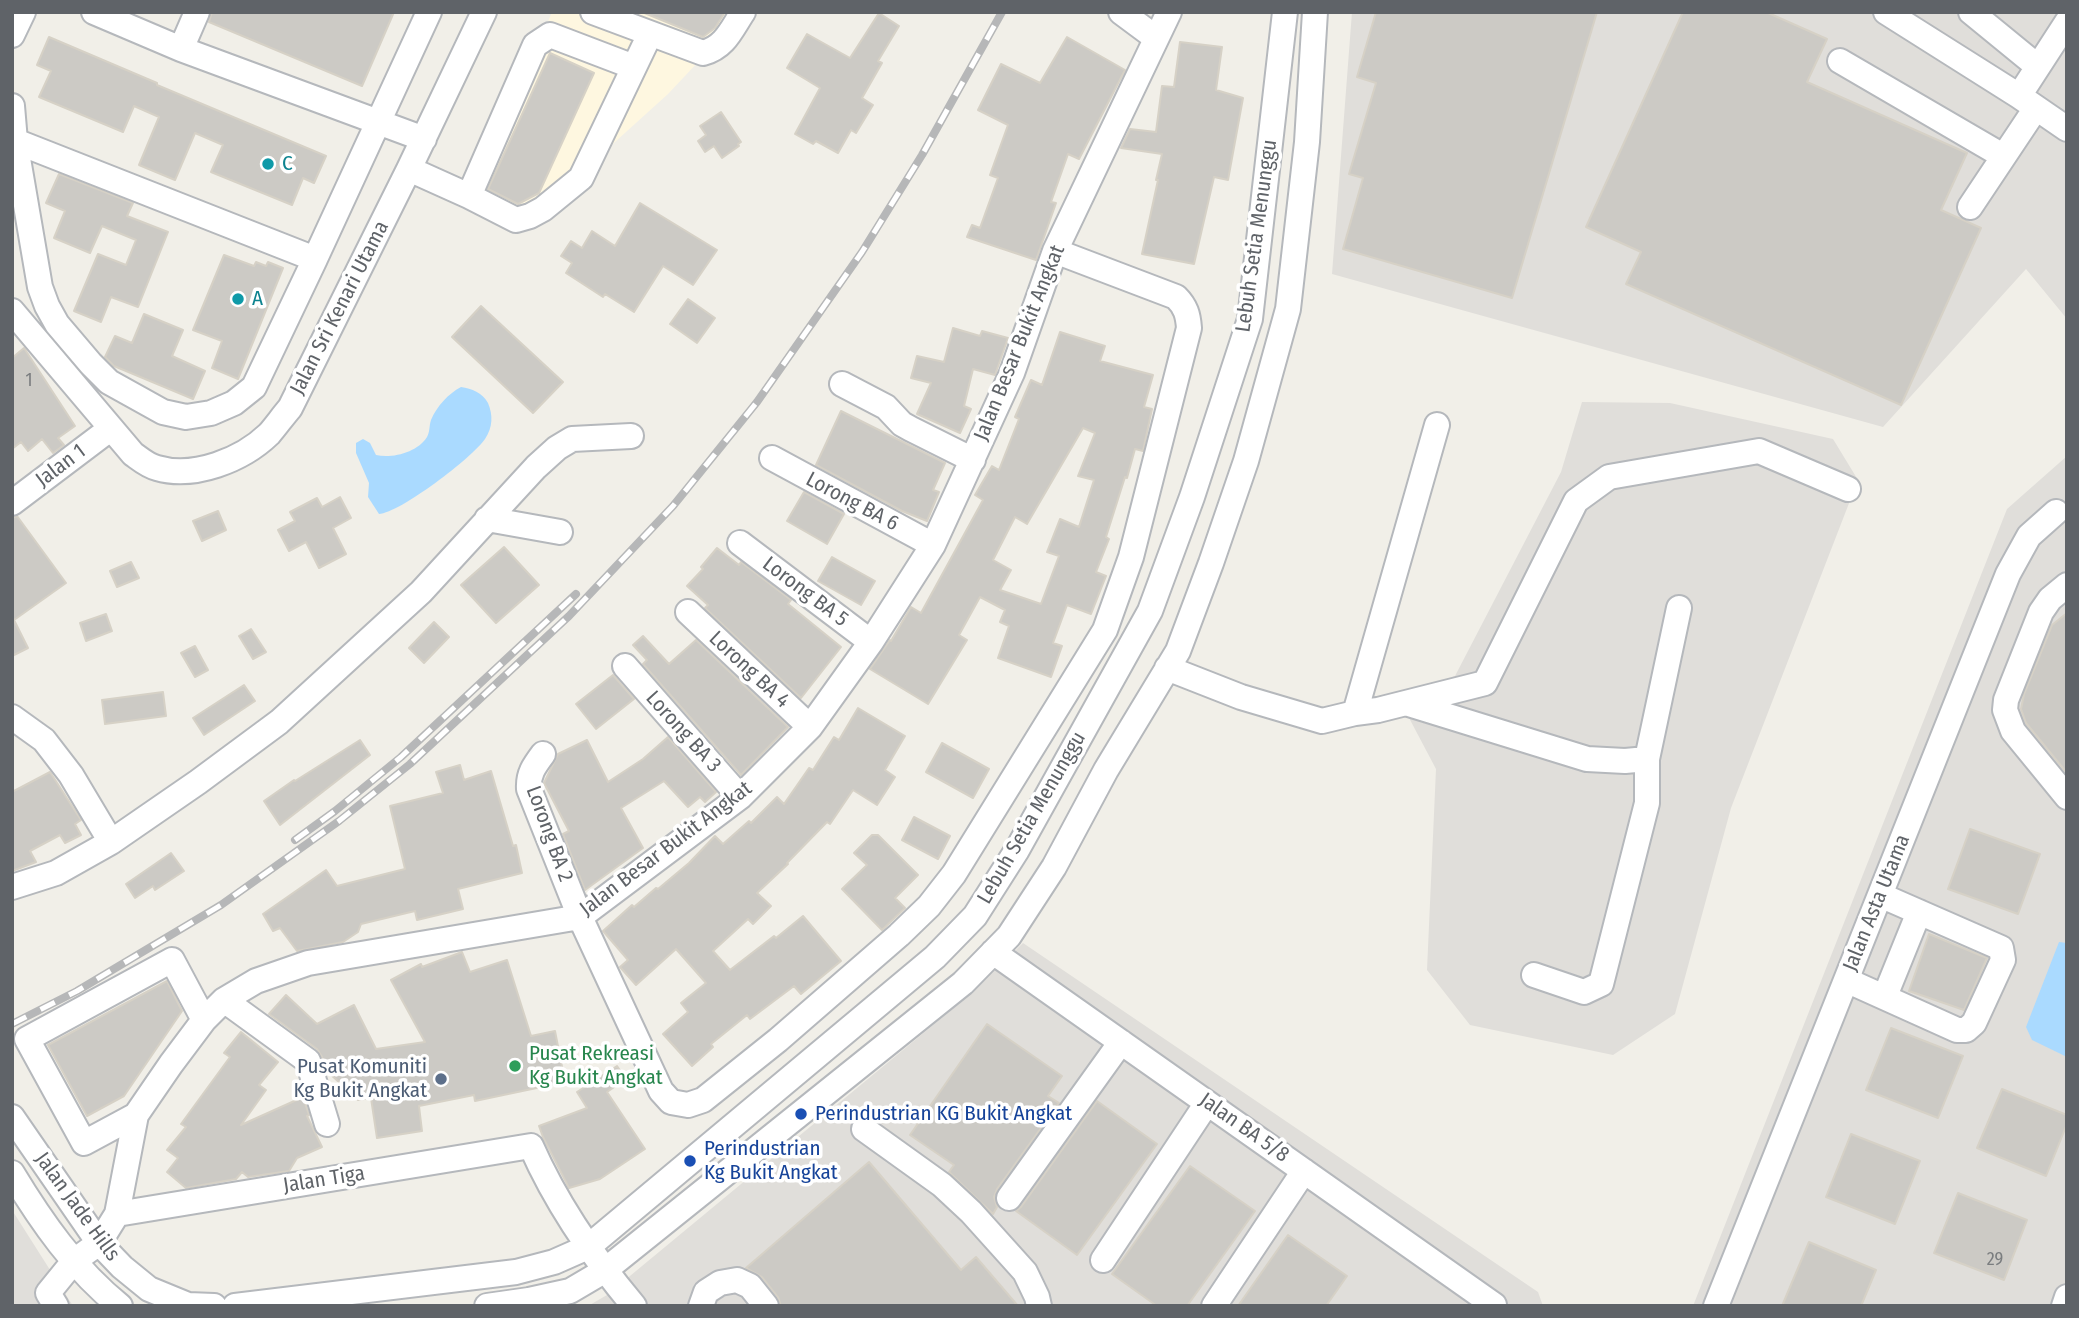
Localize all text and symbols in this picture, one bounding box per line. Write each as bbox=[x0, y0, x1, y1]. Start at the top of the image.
street label: Lebuh Setia Menunggu bbox=[1231, 138, 1283, 334]
place label: C bbox=[282, 151, 293, 177]
marker: C bbox=[260, 156, 276, 172]
street label: Jalan Sri Kenari Utama bbox=[285, 217, 395, 399]
street label: Jalan Besar Bukit Angkat bbox=[969, 242, 1071, 444]
place label: A bbox=[252, 286, 263, 312]
marker: A bbox=[230, 291, 246, 307]
house number: 1 bbox=[25, 370, 33, 392]
street label: Jalan 1 bbox=[31, 439, 91, 493]
street label: Lorong BA 6 bbox=[801, 467, 903, 537]
street label: Lorong BA 5 bbox=[757, 552, 853, 632]
street label: Lorong BA 4 bbox=[703, 626, 795, 714]
street label: Lorong BA 3 bbox=[640, 686, 726, 778]
street label: Lebuh Setia Menunggu bbox=[972, 727, 1092, 909]
street label: Jalan Besar Bukit Angkat bbox=[575, 776, 757, 922]
street label: Lorong BA 2 bbox=[520, 783, 578, 885]
street label: Jalan Asta Utama bbox=[1838, 831, 1916, 975]
place label: Pusat Rekreasi Kg Bukit Angkat bbox=[529, 1041, 663, 1091]
place label: Pusat Komuniti Kg Bukit Angkat bbox=[293, 1054, 427, 1104]
marker: Pusat Rekreasi Kg Bukit Angkat bbox=[507, 1058, 523, 1074]
marker: Pusat Komuniti Kg Bukit Angkat bbox=[433, 1071, 449, 1087]
street label: Jalan BA 5/8 bbox=[1194, 1088, 1294, 1168]
place label: Perindustrian KG Bukit Angkat bbox=[815, 1101, 1072, 1127]
marker: Perindustrian KG Bukit Angkat bbox=[793, 1106, 809, 1122]
place label: Perindustrian Kg Bukit Angkat bbox=[704, 1136, 838, 1186]
street label: Jalan Jade Hills bbox=[29, 1148, 125, 1266]
marker: Perindustrian Kg Bukit Angkat bbox=[682, 1153, 698, 1169]
street label: Jalan Tiga bbox=[281, 1161, 367, 1199]
house number: 29 bbox=[1987, 1249, 2003, 1271]

